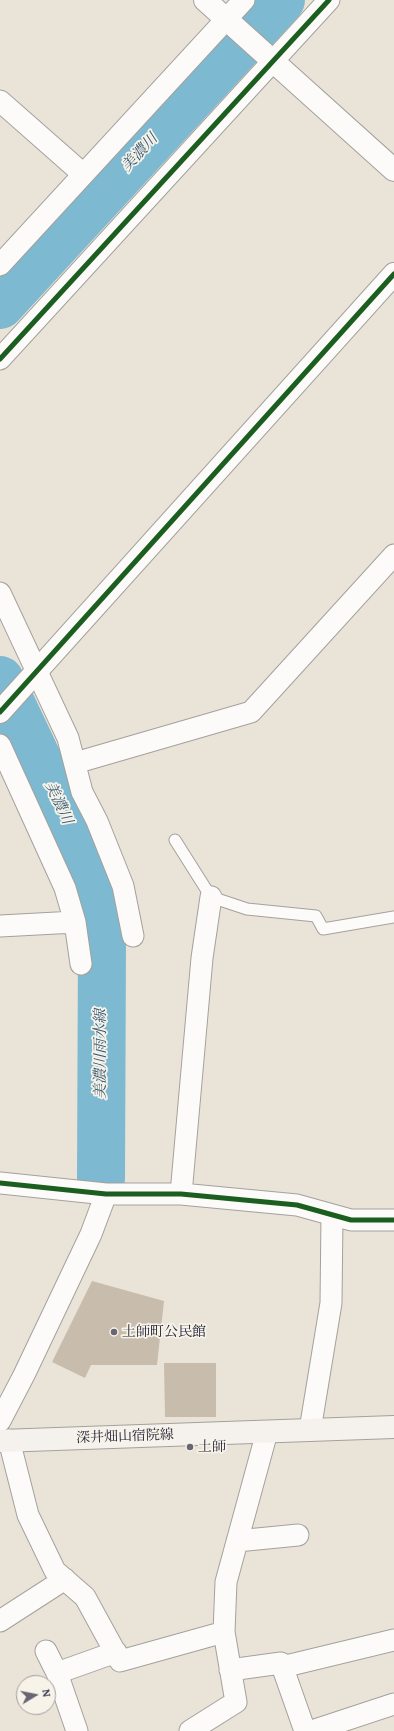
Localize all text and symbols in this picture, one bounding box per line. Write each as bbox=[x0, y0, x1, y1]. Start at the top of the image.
water label: 美濃川 bbox=[118, 130, 162, 176]
water label: 美濃川 bbox=[40, 779, 76, 827]
water label: 美濃川雨水線 bbox=[92, 1009, 110, 1099]
place label: 土師町公民館 bbox=[122, 1324, 206, 1340]
marker: 土師町公民館 bbox=[109, 1327, 119, 1337]
street label: 深井畑山宿院線 bbox=[76, 1427, 174, 1447]
place label: 土師 bbox=[198, 1439, 226, 1455]
marker: 土師 bbox=[185, 1442, 195, 1452]
north arrow bbox=[16, 1675, 56, 1715]
text: N bbox=[38, 1688, 55, 1698]

